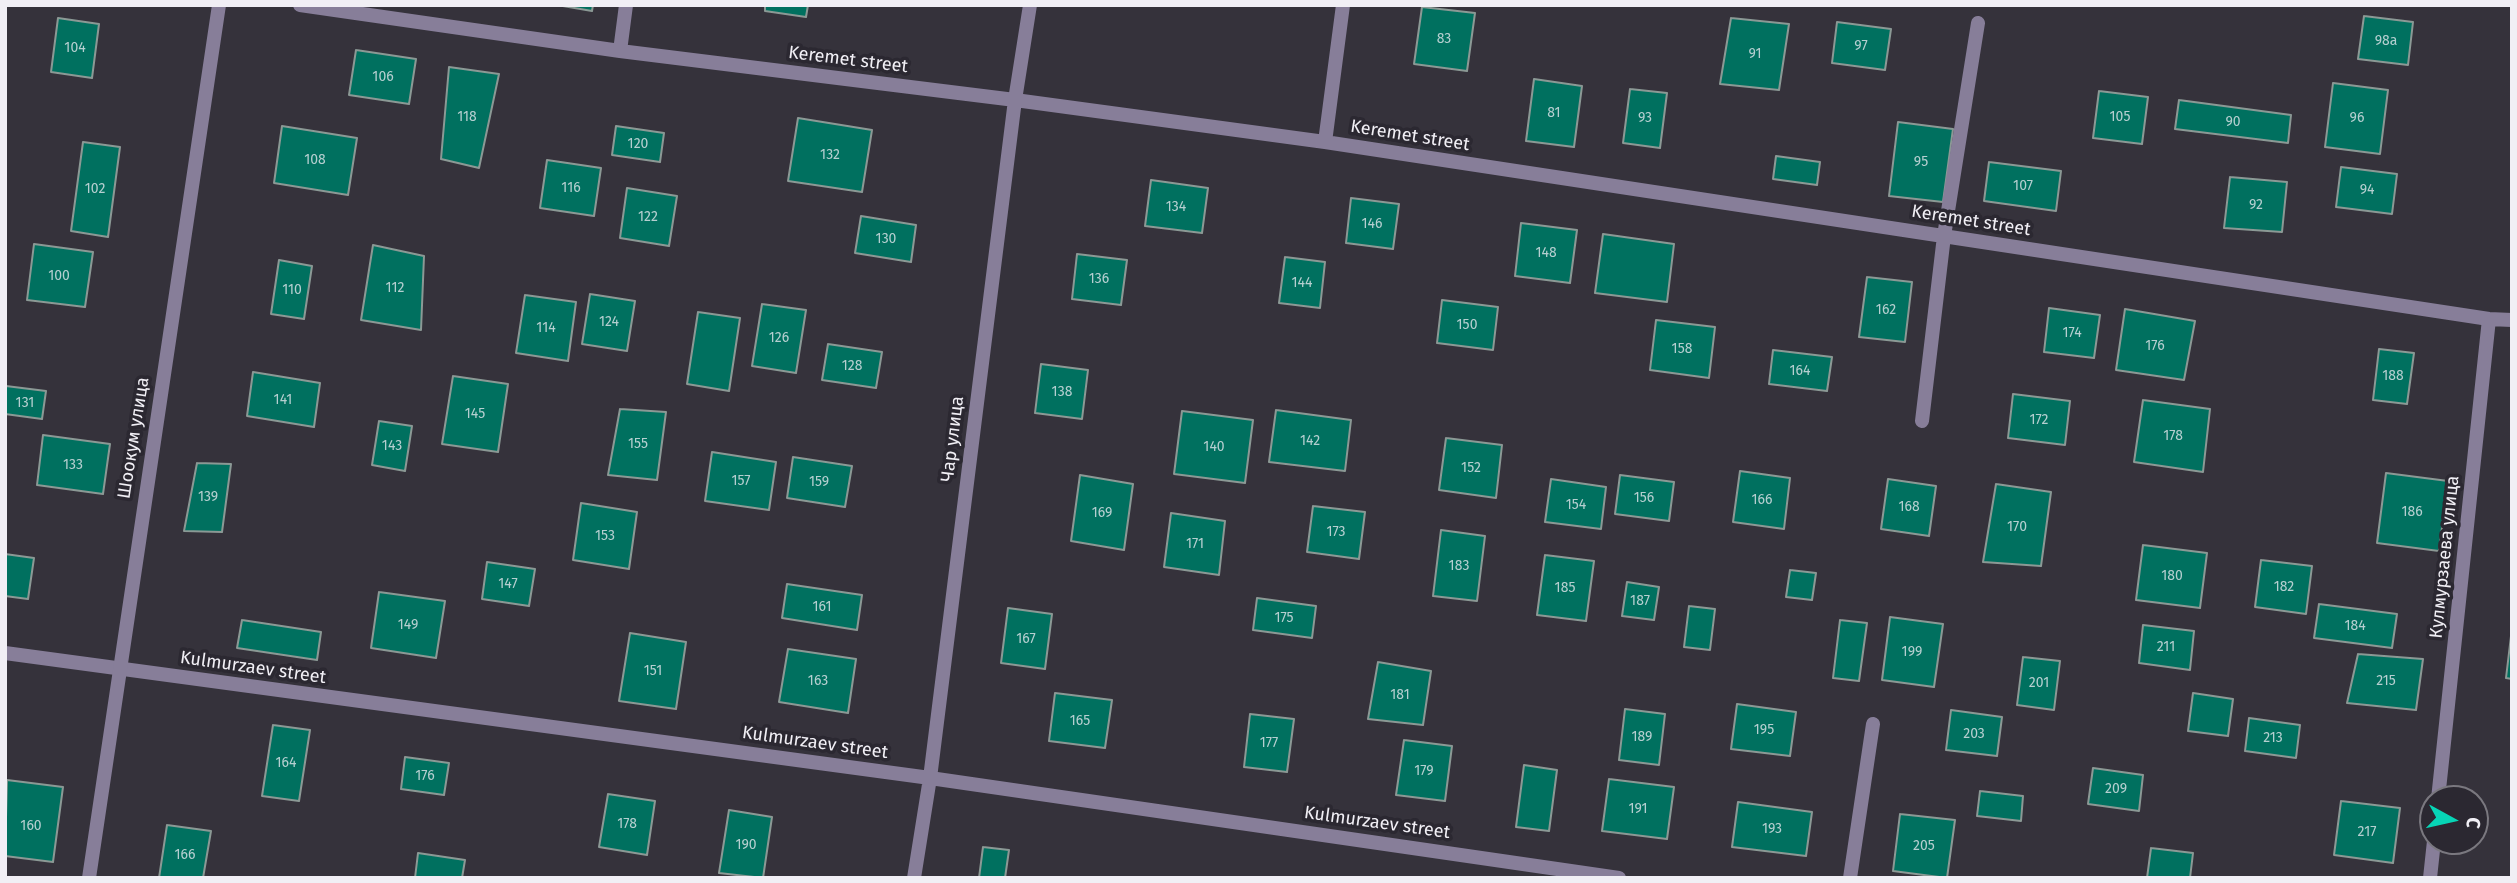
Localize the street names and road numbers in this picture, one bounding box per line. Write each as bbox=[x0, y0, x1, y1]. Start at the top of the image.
street label: Keremet street bbox=[787, 42, 909, 78]
street label: Keremet street bbox=[1349, 116, 1471, 156]
street label: Keremet street bbox=[1910, 201, 2032, 241]
street label: Шоокум улица bbox=[114, 376, 154, 500]
street label: Чар улица bbox=[937, 395, 969, 483]
street label: Кулмурзаева улица bbox=[2426, 474, 2464, 640]
street label: Kulmurzaev street bbox=[179, 647, 327, 689]
street label: Kulmurzaev street bbox=[741, 722, 889, 764]
street label: Kulmurzaev street bbox=[1303, 802, 1451, 844]

